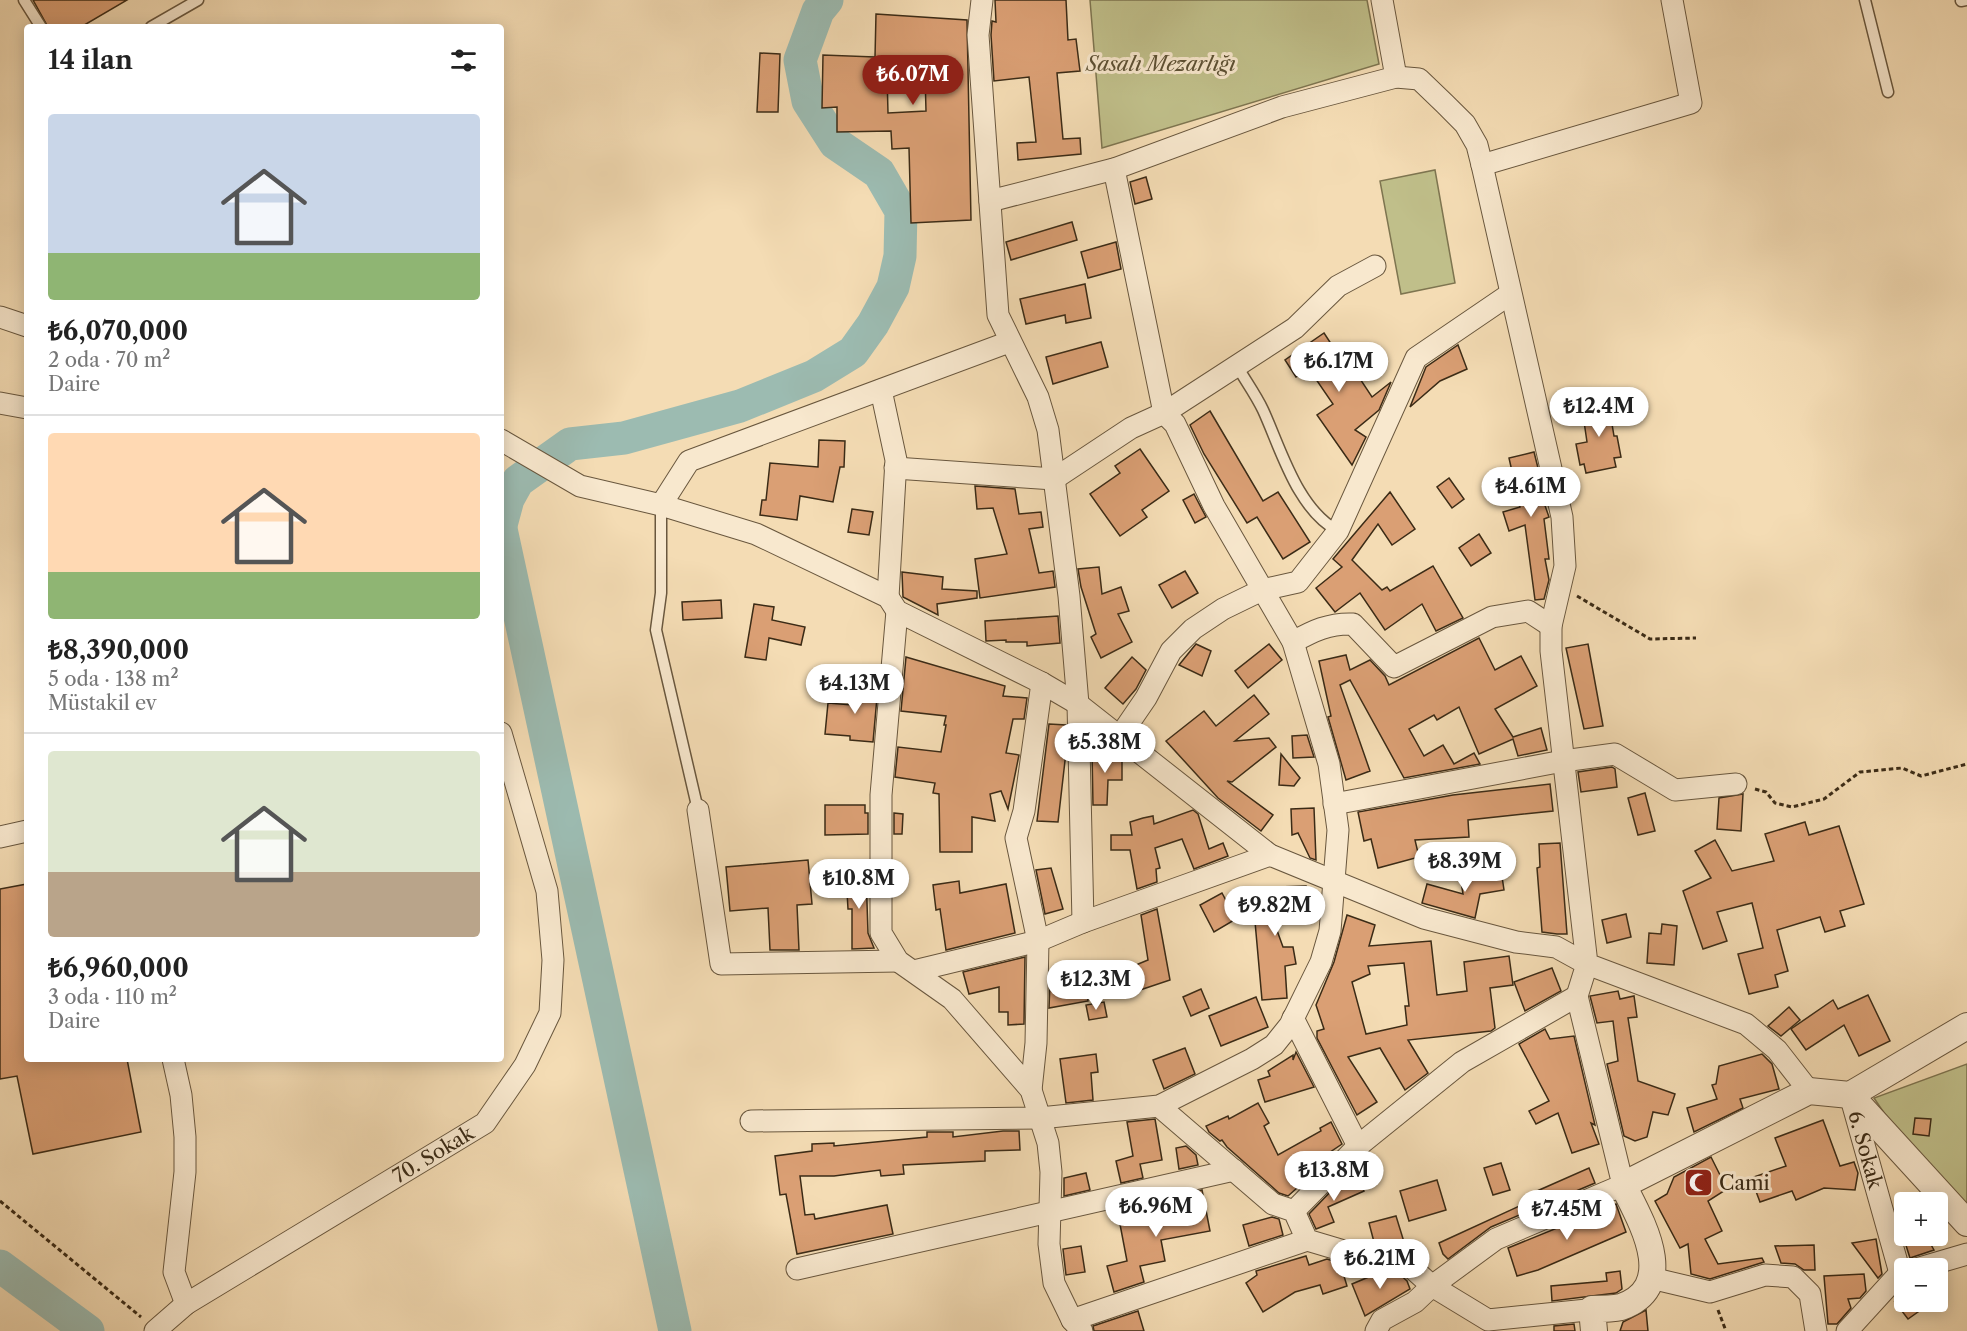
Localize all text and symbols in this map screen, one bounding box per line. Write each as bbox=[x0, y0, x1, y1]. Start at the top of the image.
text: 14 ilan bbox=[48, 44, 133, 76]
icon: filters bbox=[447, 44, 480, 77]
park label: Sasalı Mezarlığı bbox=[1085, 52, 1236, 76]
pin: ₺6.07M bbox=[864, 55, 962, 106]
text: ₺6.07M bbox=[876, 62, 950, 86]
icon: home bbox=[210, 153, 318, 261]
text: ₺6,070,000 bbox=[48, 315, 188, 347]
pin: ₺6.17M bbox=[1290, 342, 1388, 393]
text: 2 oda · 70 m² bbox=[48, 348, 171, 372]
text: ₺6.17M bbox=[1304, 349, 1374, 373]
text: Daire bbox=[48, 372, 100, 396]
pin: ₺12.4M bbox=[1550, 387, 1648, 438]
text: ₺12.4M bbox=[1564, 394, 1634, 418]
pin: ₺4.61M bbox=[1482, 467, 1580, 518]
icon: home bbox=[210, 472, 318, 580]
text: ₺4.61M bbox=[1495, 474, 1567, 498]
text: ₺8,390,000 bbox=[48, 634, 189, 666]
pin: ₺4.13M bbox=[806, 664, 904, 715]
text: 5 oda · 138 m² bbox=[48, 667, 179, 691]
text: ₺4.13M bbox=[820, 671, 890, 695]
text: Müstakil ev bbox=[48, 691, 157, 715]
pin: ₺5.38M bbox=[1056, 723, 1154, 774]
text: ₺5.38M bbox=[1069, 730, 1141, 754]
icon: home bbox=[210, 790, 318, 898]
pin: ₺8.39M bbox=[1416, 842, 1514, 893]
text: ₺8.39M bbox=[1428, 849, 1502, 873]
pin: ₺10.8M bbox=[810, 859, 908, 910]
text: ₺10.8M bbox=[823, 866, 895, 890]
pin: ₺9.82M bbox=[1226, 886, 1324, 937]
text: ₺9.82M bbox=[1238, 893, 1312, 917]
text: ₺6,960,000 bbox=[48, 952, 189, 984]
pin: ₺12.3M bbox=[1047, 960, 1145, 1011]
text: ₺12.3M bbox=[1061, 967, 1131, 991]
text: 3 oda · 110 m² bbox=[48, 985, 177, 1009]
text: Daire bbox=[48, 1009, 100, 1033]
street label: 6. Sokak bbox=[1843, 1108, 1888, 1193]
street label: 70. Sokak bbox=[388, 1120, 479, 1188]
pin: ₺13.8M bbox=[1285, 1151, 1383, 1202]
text: ₺13.8M bbox=[1299, 1158, 1369, 1182]
mosque icon: Cami bbox=[1682, 1167, 1714, 1199]
place label: Cami bbox=[1719, 1171, 1770, 1195]
pin: ₺6.96M bbox=[1107, 1187, 1205, 1238]
pin: ₺7.45M bbox=[1518, 1190, 1616, 1241]
map controls bbox=[1894, 1192, 1948, 1312]
button: + bbox=[1894, 1192, 1948, 1246]
text: ₺6.96M bbox=[1119, 1194, 1193, 1218]
text: ₺7.45M bbox=[1532, 1197, 1602, 1221]
pin: ₺6.21M bbox=[1331, 1239, 1429, 1290]
text: ₺6.21M bbox=[1345, 1246, 1415, 1270]
button: − bbox=[1894, 1258, 1948, 1312]

